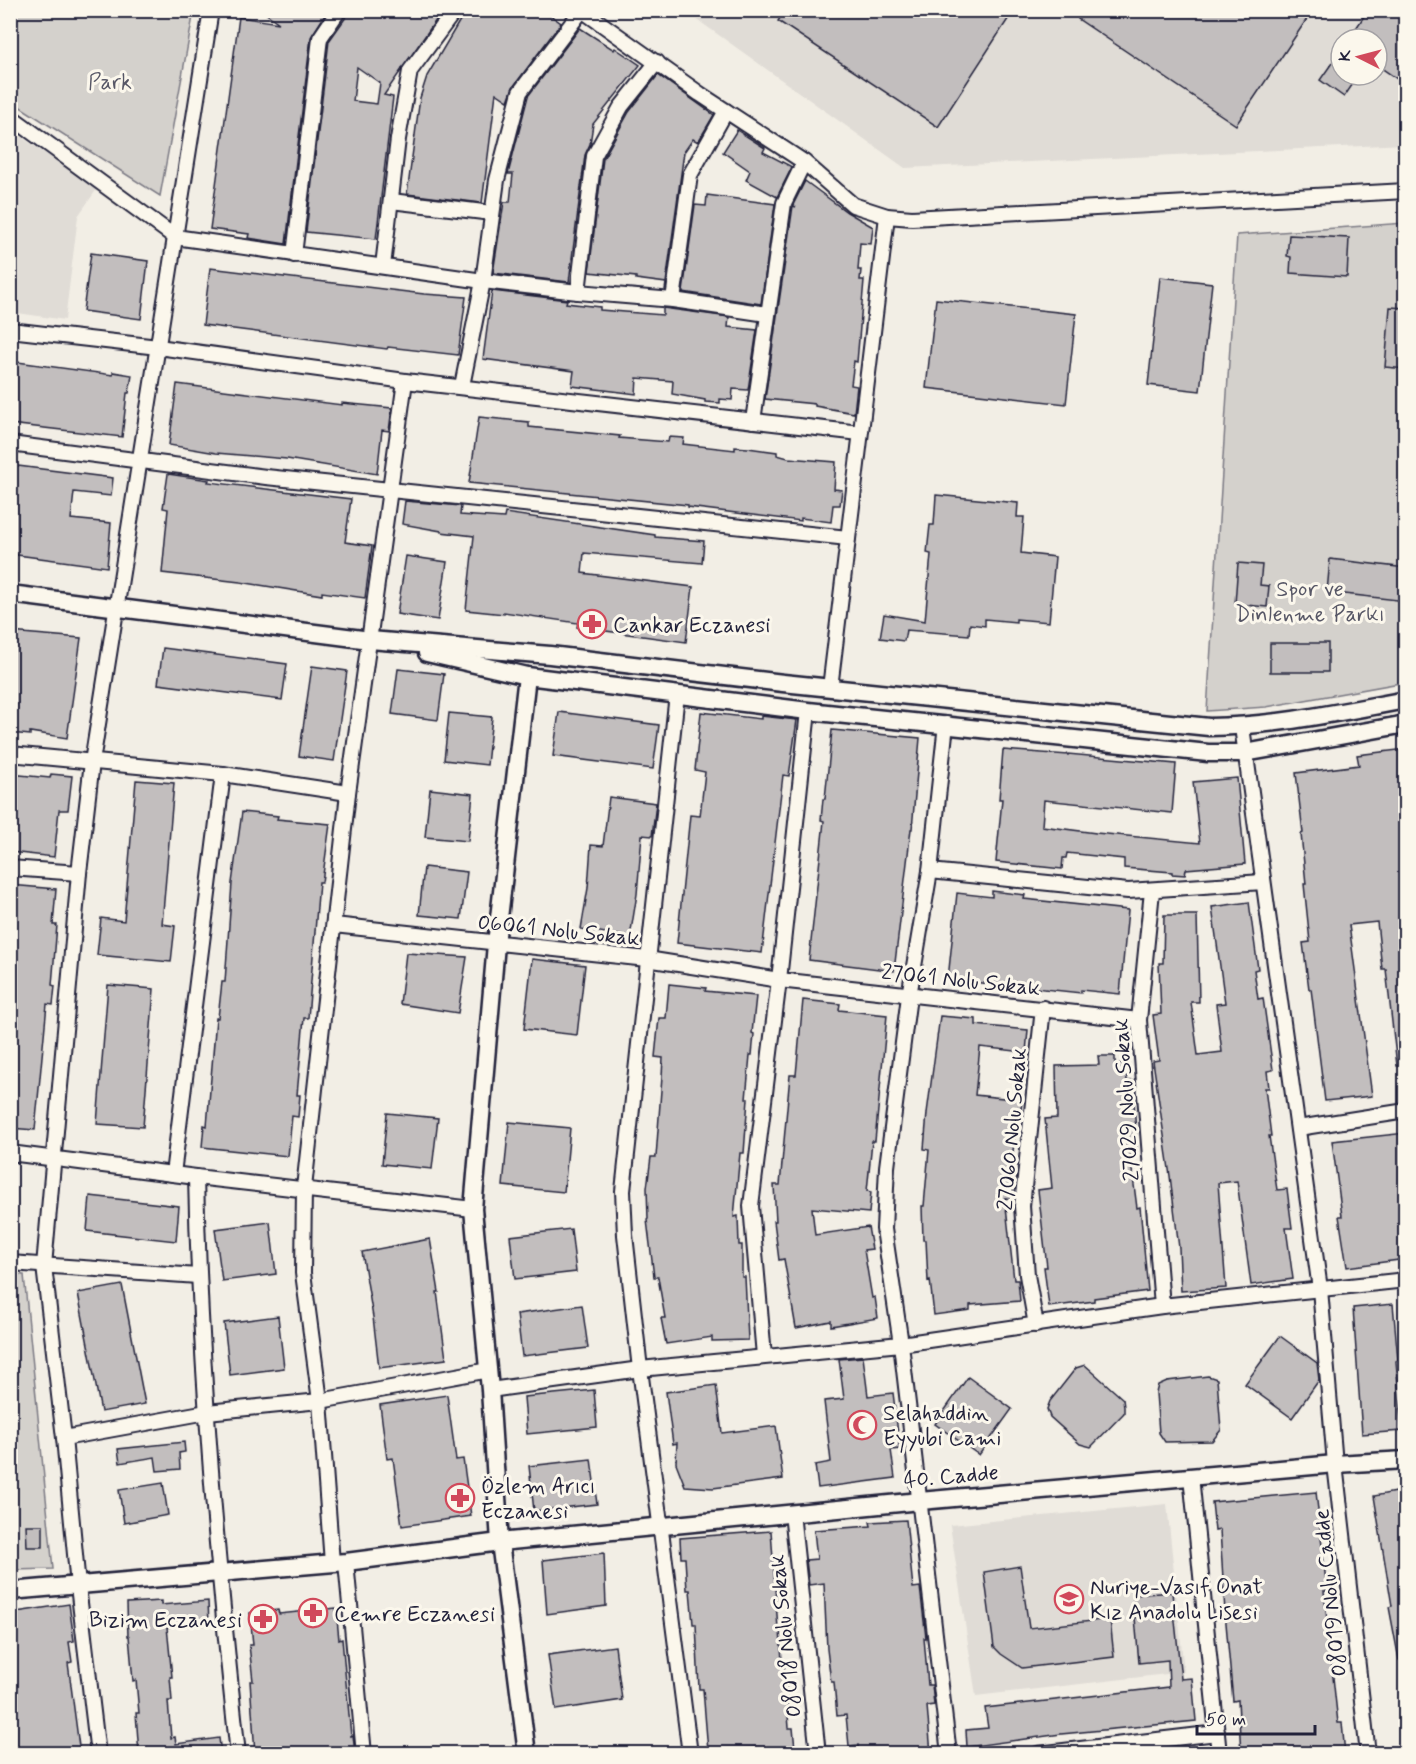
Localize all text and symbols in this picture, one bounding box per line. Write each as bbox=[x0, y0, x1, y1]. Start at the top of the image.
north arrow bbox=[1329, 27, 1389, 87]
text: K bbox=[1335, 48, 1357, 62]
park label: Park bbox=[88, 69, 132, 97]
park label: Spor ve Dinlenme Parkı bbox=[1235, 576, 1385, 629]
pharmacy icon: Cankar Eczanesi bbox=[576, 608, 608, 640]
place label: Cankar Eczanesi bbox=[613, 612, 770, 640]
street label: 06061 Nolu Sokak bbox=[476, 909, 641, 953]
street label: 27061 Nolu Sokak bbox=[880, 959, 1042, 1003]
street label: 27029 Nolu Sokak bbox=[1107, 1018, 1147, 1182]
street label: 27060 Nolu Sokak bbox=[992, 1047, 1034, 1212]
place label: Selahaddin Eyyubi Cami bbox=[883, 1400, 1001, 1453]
mosque icon: Selahaddin Eyyubi Cami bbox=[846, 1409, 878, 1441]
street label: 40. Cadde bbox=[902, 1459, 1000, 1495]
place label: Özlem Arıcı Eczanesi bbox=[481, 1473, 596, 1526]
pharmacy icon: Özlem Arıcı Eczanesi bbox=[444, 1482, 476, 1514]
street label: 08019 Nolu Cadde bbox=[1308, 1508, 1354, 1678]
street label: 08018 Nolu Sokak bbox=[764, 1553, 808, 1719]
place label: Nuriye-Vasıf Onat Kız Anadolu Lisesi bbox=[1090, 1574, 1263, 1627]
school or university icon: Nuriye-Vasıf Onat Kız Anadolu Lisesi bbox=[1053, 1583, 1085, 1615]
pharmacy icon: Cemre Eczanesi bbox=[297, 1597, 329, 1629]
place label: Cemre Eczanesi bbox=[334, 1601, 495, 1629]
pharmacy icon: Bizim Eczanesi bbox=[247, 1603, 279, 1635]
place label: Bizim Eczanesi bbox=[89, 1607, 242, 1635]
scale bar bbox=[1197, 1698, 1316, 1736]
text: 50 m bbox=[1206, 1708, 1246, 1732]

